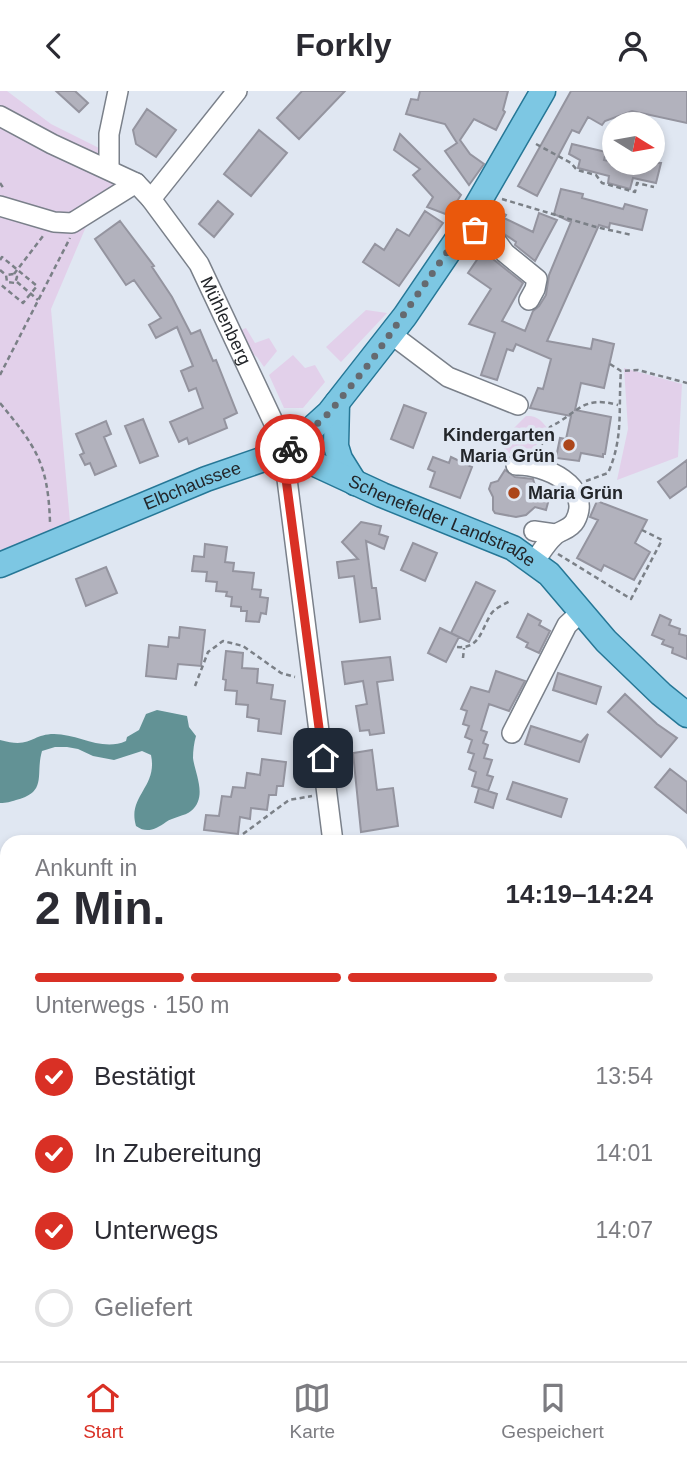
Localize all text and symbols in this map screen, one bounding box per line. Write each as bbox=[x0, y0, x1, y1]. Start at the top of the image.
icon: back bbox=[35, 27, 73, 65]
text: Forkly bbox=[295, 27, 392, 63]
icon: person bbox=[614, 27, 652, 65]
north arrow bbox=[602, 112, 665, 175]
map controls bbox=[602, 112, 665, 175]
pin bbox=[445, 200, 505, 260]
icon: bag bbox=[456, 211, 494, 249]
street label: Mühlenberg bbox=[196, 273, 255, 368]
courier bbox=[255, 414, 325, 484]
place label: Kindergarten Maria Grün bbox=[443, 425, 555, 466]
icon: bike bbox=[271, 430, 309, 468]
marker: Kindergarten Maria Grün bbox=[561, 437, 577, 453]
street label: Elbchaussee bbox=[141, 458, 244, 514]
street label: Schenefelder Landstraße bbox=[345, 471, 539, 571]
place label: Maria Grün bbox=[528, 483, 623, 503]
marker: Maria Grün bbox=[506, 485, 522, 501]
pin bbox=[293, 728, 353, 788]
icon: home bbox=[304, 739, 342, 777]
text: Ankunft in bbox=[35, 855, 137, 881]
text: 14:19–14:24 bbox=[506, 879, 653, 909]
text: 2 Min. bbox=[35, 882, 165, 934]
text: Unterwegs · 150 m bbox=[35, 992, 229, 1018]
icon: check bbox=[35, 1058, 73, 1096]
text: Bestätigt bbox=[94, 1061, 195, 1091]
text: 13:54 bbox=[595, 1063, 653, 1089]
icon: check bbox=[35, 1135, 73, 1173]
text: In Zubereitung bbox=[94, 1138, 262, 1168]
text: 14:01 bbox=[595, 1140, 653, 1166]
icon: check bbox=[35, 1212, 73, 1250]
text: Unterwegs bbox=[94, 1215, 218, 1245]
text: 14:07 bbox=[595, 1217, 653, 1243]
text: Geliefert bbox=[94, 1292, 192, 1322]
tab: Start bbox=[83, 1379, 123, 1443]
tab: Karte bbox=[290, 1379, 335, 1443]
tab: Gespeichert bbox=[501, 1379, 604, 1443]

